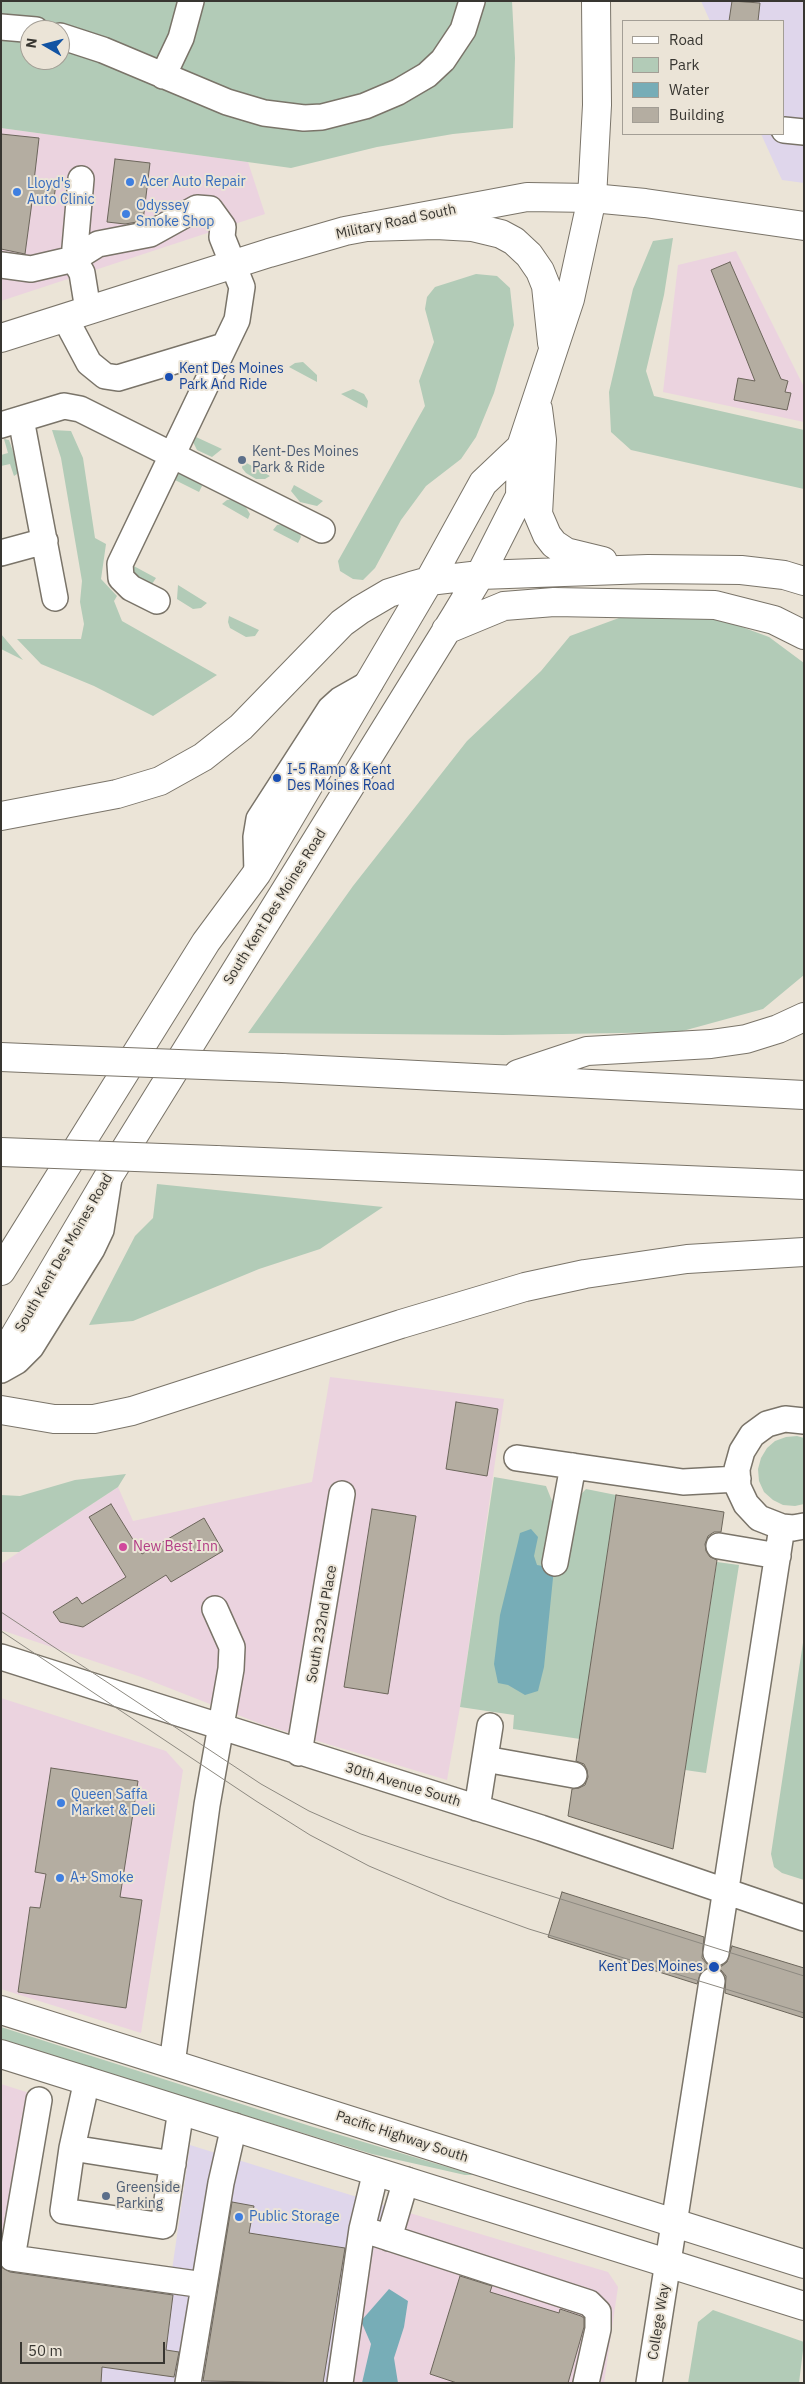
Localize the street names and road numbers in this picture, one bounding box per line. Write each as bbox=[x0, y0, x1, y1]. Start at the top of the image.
street label: Military Road South bbox=[334, 201, 458, 243]
street label: South Kent Des Moines Road bbox=[220, 826, 330, 988]
street label: South Kent Des Moines Road bbox=[12, 1171, 116, 1335]
street label: South 232nd Place bbox=[303, 1564, 341, 1684]
street label: 30th Avenue South bbox=[343, 1759, 463, 1811]
street label: Pacific Highway South bbox=[334, 2108, 470, 2166]
street label: College Way bbox=[645, 2283, 673, 2361]

